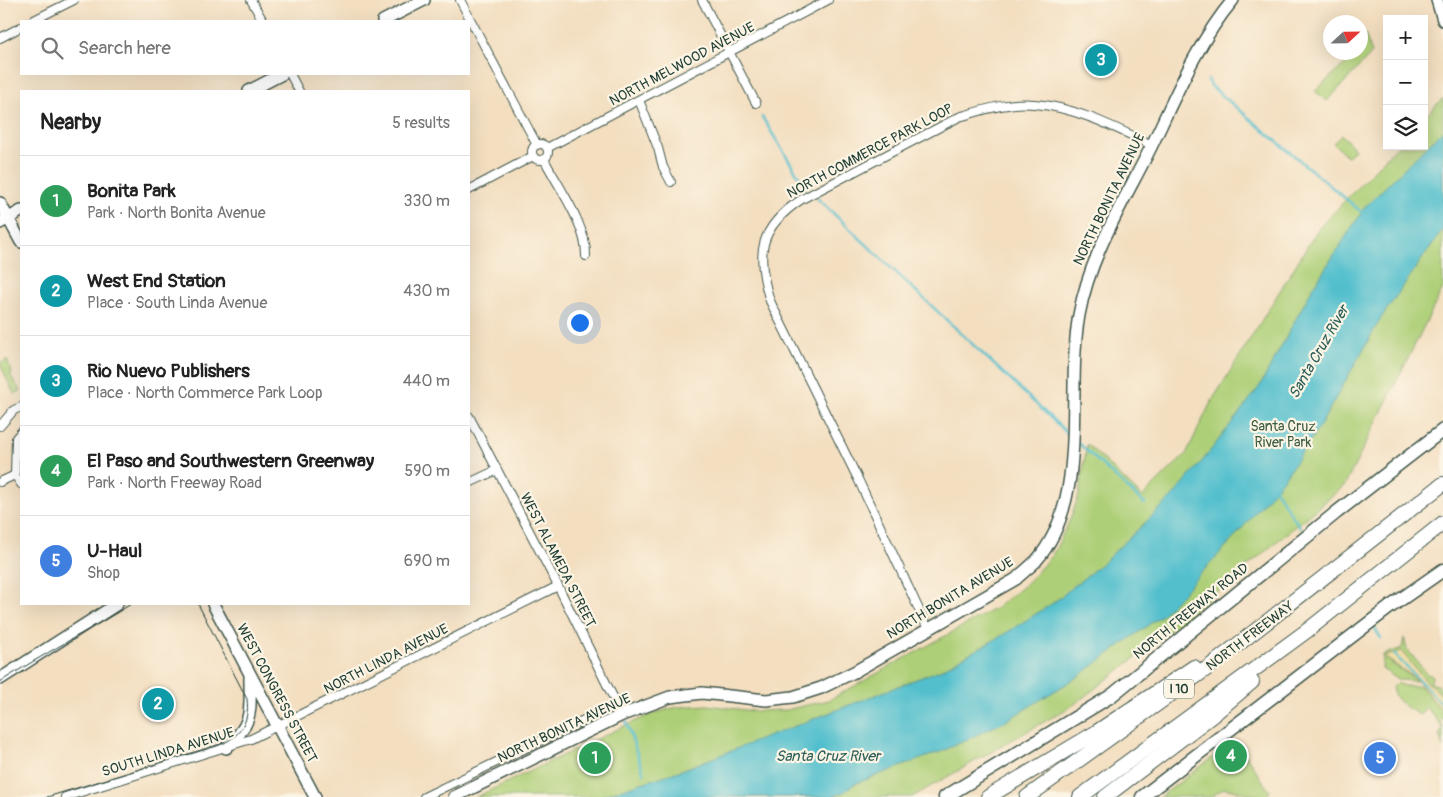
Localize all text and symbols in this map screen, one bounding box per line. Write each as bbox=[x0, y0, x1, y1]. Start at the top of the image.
north arrow bbox=[1323, 15, 1368, 60]
map controls bbox=[1383, 15, 1428, 150]
button: + bbox=[1383, 15, 1428, 60]
street label: NORTH MELWOOD AVENUE bbox=[606, 18, 758, 110]
search box bbox=[20, 20, 470, 75]
icon: search bbox=[38, 34, 66, 62]
text: Search here bbox=[78, 36, 171, 60]
pin: 3 bbox=[1085, 41, 1117, 79]
button: − bbox=[1383, 60, 1428, 105]
street label: NORTH COMMERCE PARK LOOP bbox=[784, 100, 956, 202]
button: layers bbox=[1383, 105, 1428, 150]
text: Nearby bbox=[40, 109, 101, 136]
text: 5 results bbox=[392, 113, 450, 133]
street label: NORTH BONITA AVENUE bbox=[1070, 130, 1148, 268]
text: Bonita Park bbox=[87, 179, 176, 203]
text: 1 bbox=[53, 191, 59, 211]
text: 330 m bbox=[404, 191, 450, 211]
text: Park · North Bonita Avenue bbox=[87, 203, 266, 223]
text: West End Station bbox=[87, 269, 226, 293]
text: 2 bbox=[52, 281, 60, 301]
text: 430 m bbox=[403, 281, 450, 301]
text: Place · South Linda Avenue bbox=[87, 293, 267, 313]
water label: Santa Cruz River bbox=[1285, 301, 1354, 402]
your location bbox=[567, 310, 593, 336]
text: Rio Nuevo Publishers bbox=[87, 359, 250, 383]
text: 3 bbox=[52, 371, 60, 391]
text: 440 m bbox=[403, 371, 450, 391]
text: Place · North Commerce Park Loop bbox=[87, 383, 323, 403]
park label: Santa Cruz River Park bbox=[1250, 418, 1316, 451]
text: El Paso and Southwestern Greenway bbox=[87, 449, 374, 473]
text: 4 bbox=[51, 461, 61, 481]
text: 590 m bbox=[404, 461, 450, 481]
text: Park · North Freeway Road bbox=[87, 473, 262, 493]
street label: WEST ALAMEDA STREET bbox=[517, 490, 599, 630]
text: U-Haul bbox=[87, 539, 142, 563]
text: 5 bbox=[52, 551, 60, 571]
text: 690 m bbox=[404, 551, 450, 571]
street label: NORTH BONITA AVENUE bbox=[883, 553, 1017, 643]
street label: NORTH FREEWAY ROAD bbox=[1130, 559, 1252, 663]
text: Shop bbox=[87, 563, 120, 583]
street label: NORTH FREEWAY bbox=[1203, 598, 1297, 674]
street label: NORTH LINDA AVENUE bbox=[321, 620, 451, 698]
street label: WEST CONGRESS STREET bbox=[233, 621, 321, 766]
road number: I 10 bbox=[1164, 680, 1194, 699]
pin: 2 bbox=[142, 685, 174, 723]
street label: NORTH BONITA AVENUE bbox=[495, 690, 633, 766]
street label: SOUTH LINDA AVENUE bbox=[100, 724, 236, 780]
pin: 4 bbox=[1215, 737, 1247, 775]
pin: 1 bbox=[579, 739, 611, 777]
pin: 5 bbox=[1364, 739, 1396, 777]
water label: Santa Cruz River bbox=[776, 747, 882, 766]

